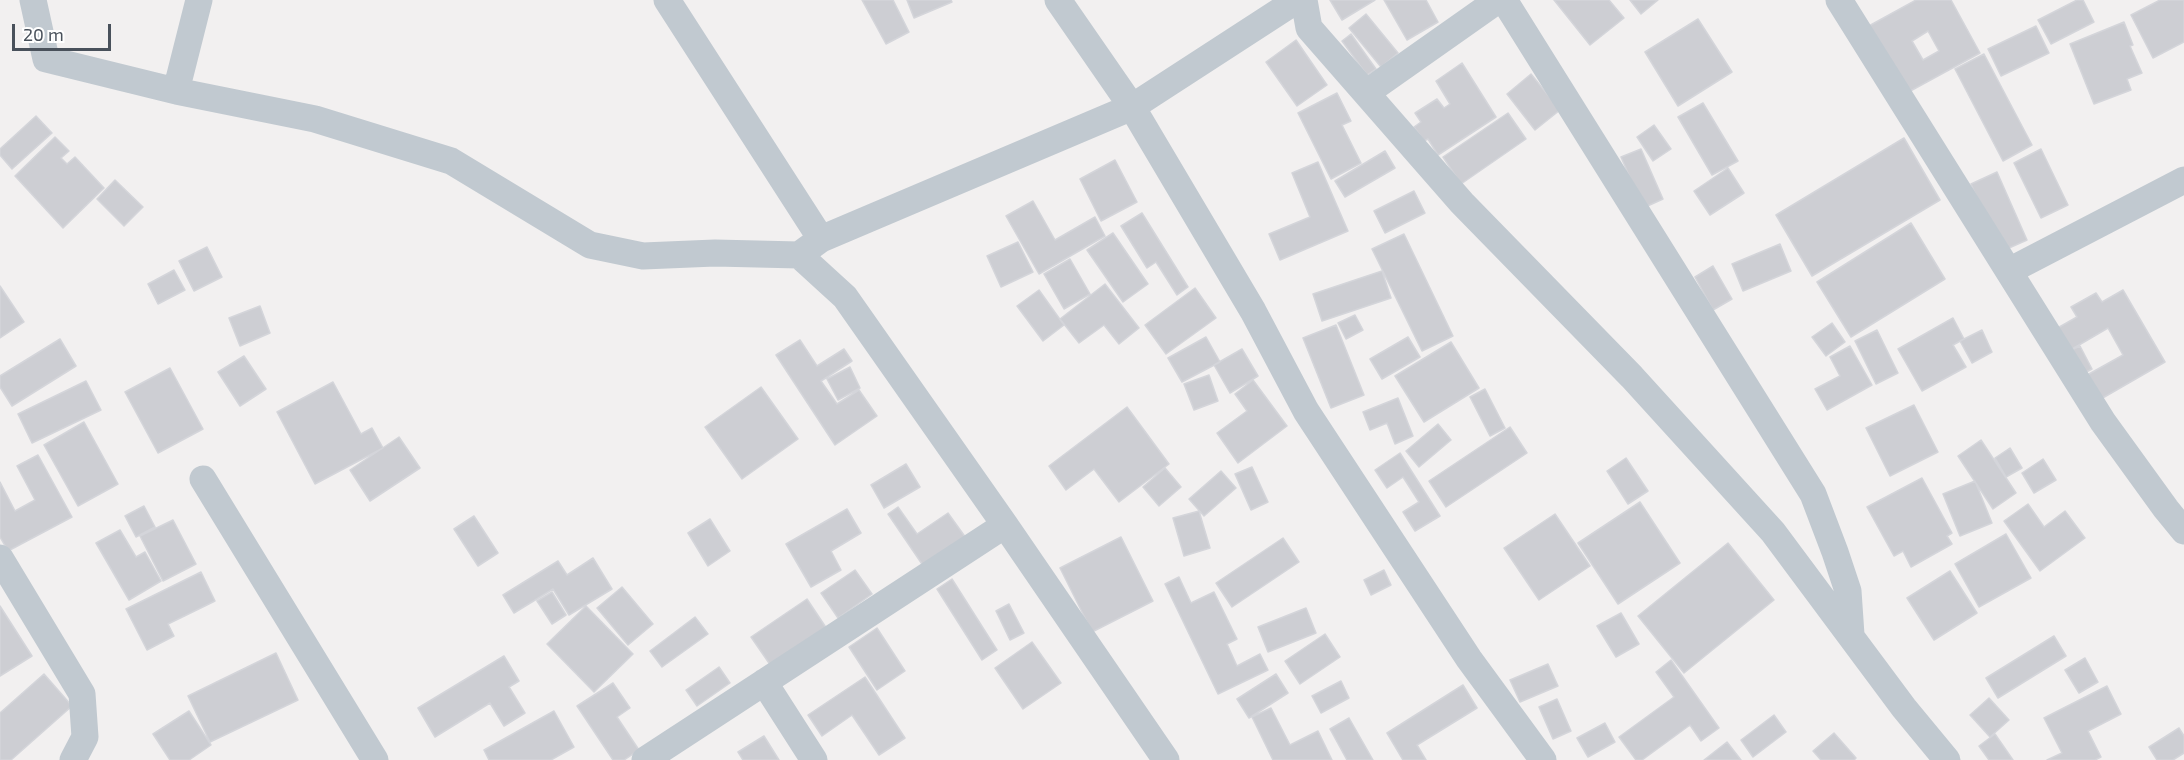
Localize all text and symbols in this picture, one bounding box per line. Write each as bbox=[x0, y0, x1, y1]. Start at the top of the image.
scale bar bbox=[15, 12, 114, 50]
text: 20 m bbox=[23, 23, 64, 45]

